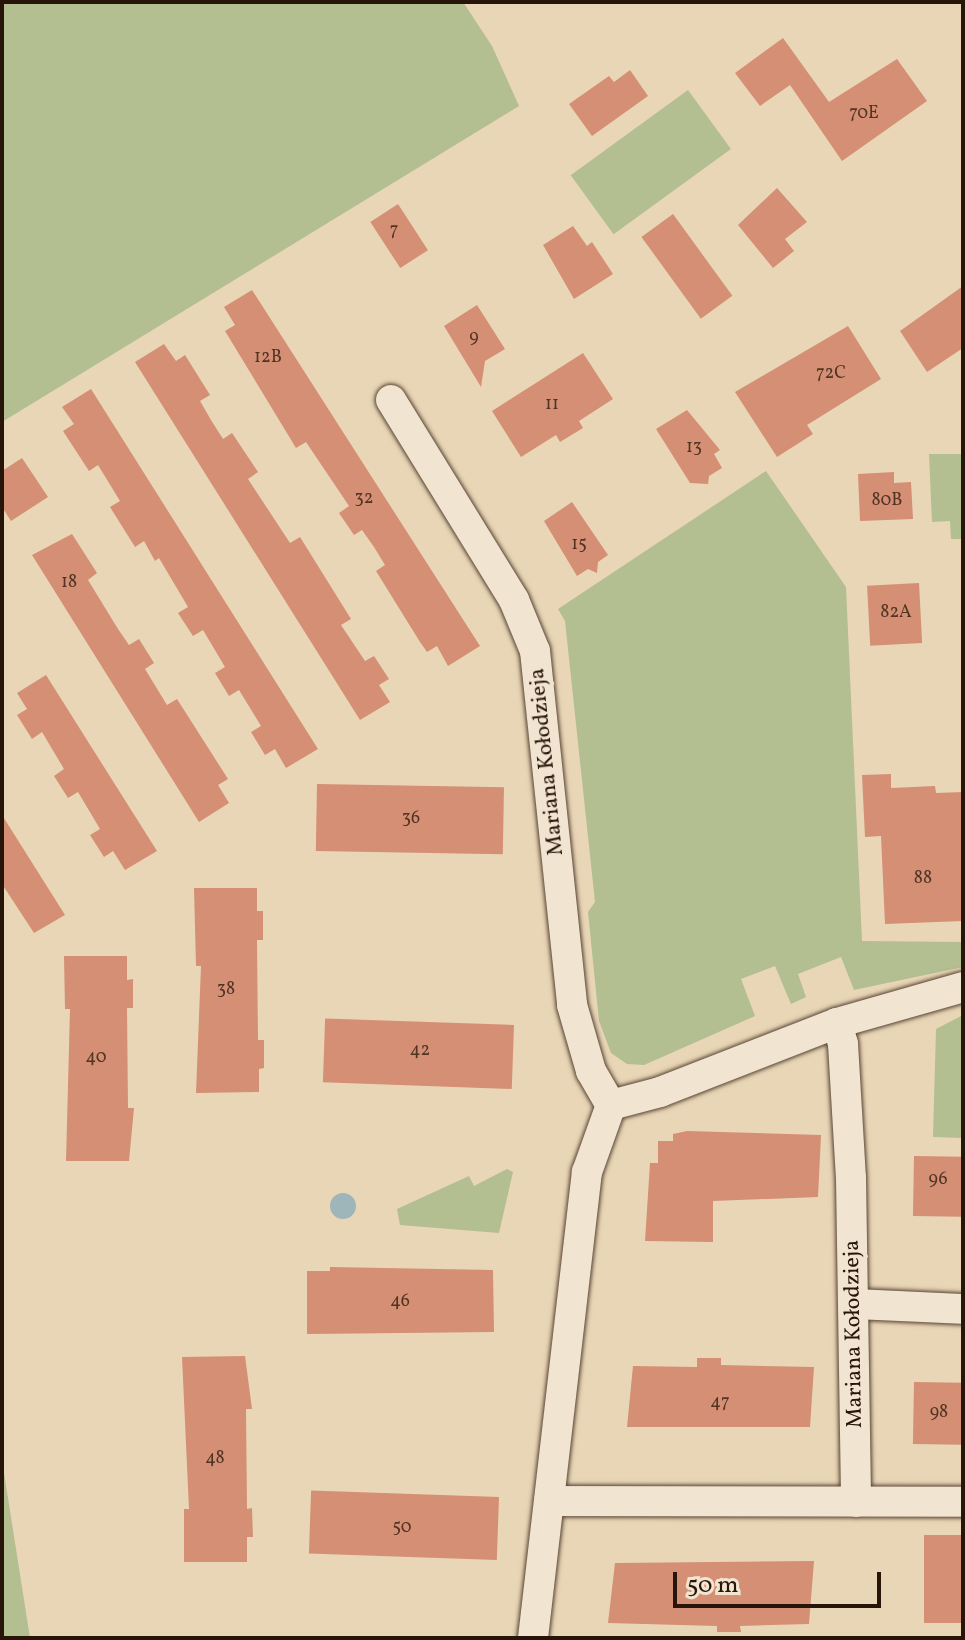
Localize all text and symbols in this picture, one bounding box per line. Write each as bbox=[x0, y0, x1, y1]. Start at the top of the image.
house number: 70E bbox=[849, 103, 879, 125]
house number: 7 bbox=[390, 220, 398, 242]
house number: 9 bbox=[469, 327, 479, 349]
house number: 12B bbox=[254, 347, 282, 369]
house number: 72C bbox=[816, 363, 846, 385]
house number: 11 bbox=[545, 394, 559, 416]
house number: 13 bbox=[686, 437, 702, 459]
house number: 32 bbox=[355, 488, 373, 510]
house number: 80B bbox=[871, 490, 903, 512]
house number: 15 bbox=[571, 534, 587, 556]
house number: 18 bbox=[61, 572, 77, 594]
house number: 82A bbox=[880, 602, 912, 624]
street label: Mariana Kołodzieja bbox=[524, 667, 570, 857]
house number: 36 bbox=[402, 808, 420, 830]
house number: 88 bbox=[914, 868, 932, 890]
house number: 38 bbox=[217, 979, 235, 1001]
house number: 42 bbox=[410, 1040, 430, 1062]
house number: 40 bbox=[85, 1047, 107, 1069]
house number: 96 bbox=[928, 1169, 948, 1191]
street label: Mariana Kołodzieja bbox=[839, 1240, 869, 1428]
house number: 46 bbox=[390, 1291, 410, 1313]
house number: 47 bbox=[710, 1392, 730, 1414]
house number: 98 bbox=[930, 1402, 948, 1424]
house number: 48 bbox=[205, 1448, 225, 1470]
house number: 50 bbox=[392, 1517, 412, 1539]
scale bar bbox=[677, 1556, 885, 1606]
text: 50 m bbox=[687, 1569, 739, 1603]

